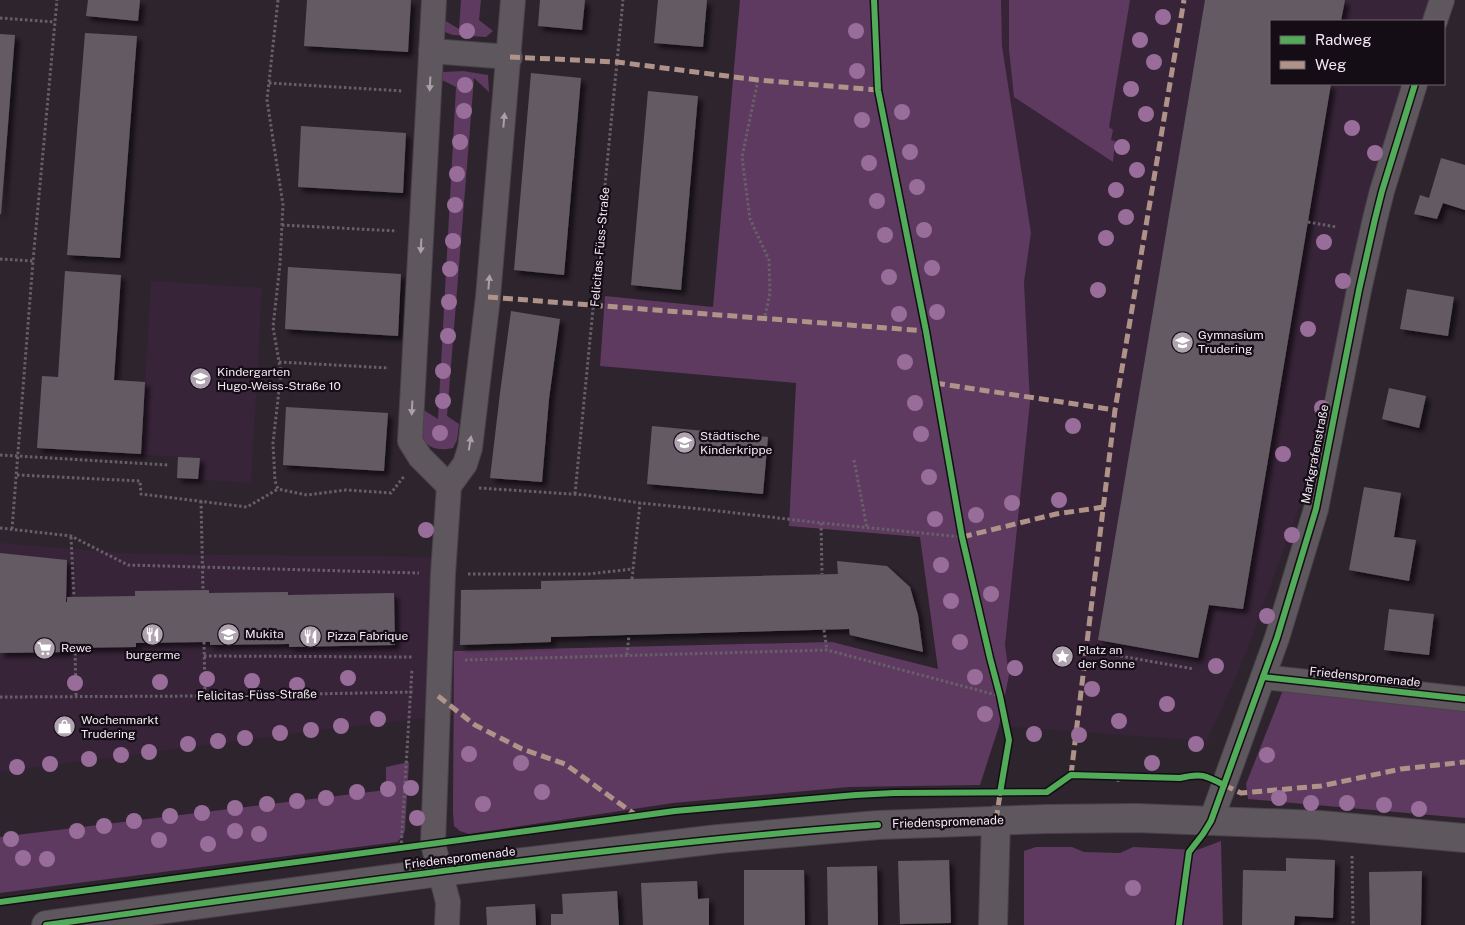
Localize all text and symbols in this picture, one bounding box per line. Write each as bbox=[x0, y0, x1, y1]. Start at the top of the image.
legend bbox=[1270, 20, 1445, 85]
text: Radweg bbox=[1315, 31, 1372, 48]
text: Weg bbox=[1315, 56, 1346, 73]
one-way arrow bbox=[425, 76, 433, 92]
one-way arrow bbox=[500, 112, 508, 128]
street label: Felicitas-Füss-Straße bbox=[588, 186, 612, 307]
one-way arrow bbox=[416, 238, 424, 254]
one-way arrow bbox=[486, 274, 494, 290]
place label: Gymnasium Trudering bbox=[1198, 328, 1264, 356]
school or university icon: Gymnasium Trudering bbox=[1170, 330, 1194, 354]
place label: Kindergarten Hugo-Weiss-Straße 10 bbox=[217, 365, 341, 393]
school or university icon: Kindergarten Hugo-Weiss-Straße 10 bbox=[189, 367, 213, 391]
one-way arrow bbox=[407, 400, 415, 416]
street label: Markgrafenstraße bbox=[1299, 403, 1332, 505]
place label: Städtische Kinderkrippe bbox=[700, 429, 773, 457]
school or university icon: Städtische Kinderkrippe bbox=[672, 431, 696, 455]
one-way arrow bbox=[467, 435, 475, 451]
restaurant icon: burgerme bbox=[141, 622, 165, 646]
school or university icon: Mukita bbox=[217, 622, 241, 646]
restaurant icon: Pizza Fabrique bbox=[299, 624, 323, 648]
place label: Mukita bbox=[245, 627, 284, 641]
place label: Pizza Fabrique bbox=[327, 629, 408, 643]
supermarket icon: Rewe bbox=[33, 636, 57, 660]
place label: Rewe bbox=[61, 641, 92, 655]
place label: Platz an der Sonne bbox=[1078, 643, 1135, 671]
place icon: Platz an der Sonne bbox=[1050, 645, 1074, 669]
place label: burgerme bbox=[126, 648, 181, 662]
street label: Friedenspromenade bbox=[1309, 664, 1421, 690]
street label: Felicitas-Füss-Straße bbox=[197, 687, 317, 703]
place label: Wochenmarkt Trudering bbox=[81, 713, 159, 741]
shop icon: Wochenmarkt Trudering bbox=[53, 715, 77, 739]
street label: Friedenspromenade bbox=[892, 813, 1004, 831]
street label: Friedenspromenade bbox=[404, 844, 516, 872]

